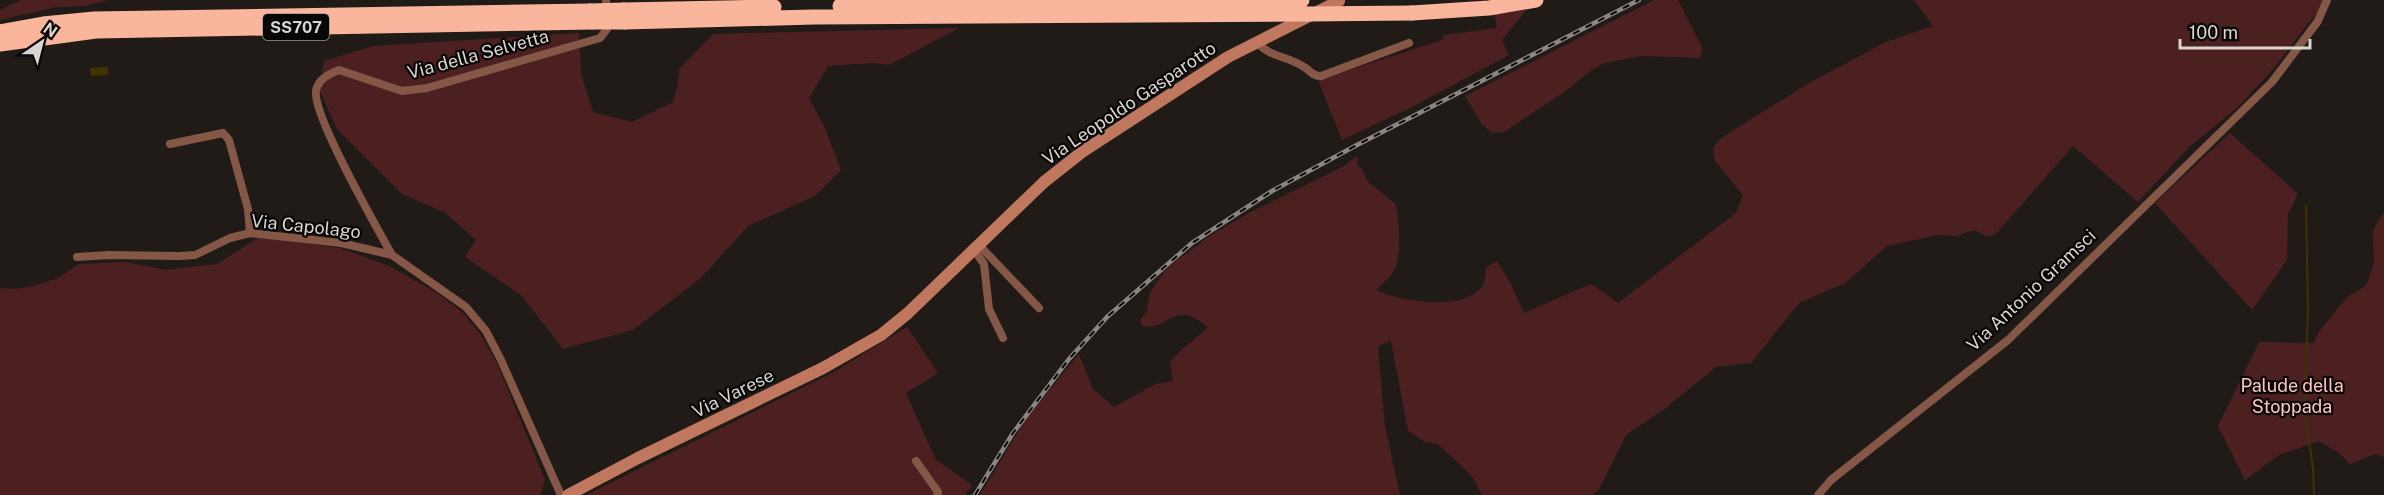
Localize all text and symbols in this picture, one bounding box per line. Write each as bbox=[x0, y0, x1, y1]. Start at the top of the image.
north arrow bbox=[12, 12, 72, 72]
scale bar bbox=[2180, 12, 2310, 50]
road number: SS707 bbox=[263, 14, 329, 40]
text: N bbox=[40, 19, 61, 41]
text: 100 m bbox=[2189, 22, 2238, 43]
street label: Via della Selvetta bbox=[405, 25, 551, 83]
street label: Via Leopoldo Gasparotto bbox=[1038, 37, 1220, 169]
street label: Via Capolago bbox=[250, 210, 362, 242]
street label: Via Antonio Gramsci bbox=[1962, 225, 2100, 355]
street label: Via Varese bbox=[689, 364, 777, 422]
park label: Palude della Stoppada bbox=[2240, 375, 2344, 417]

